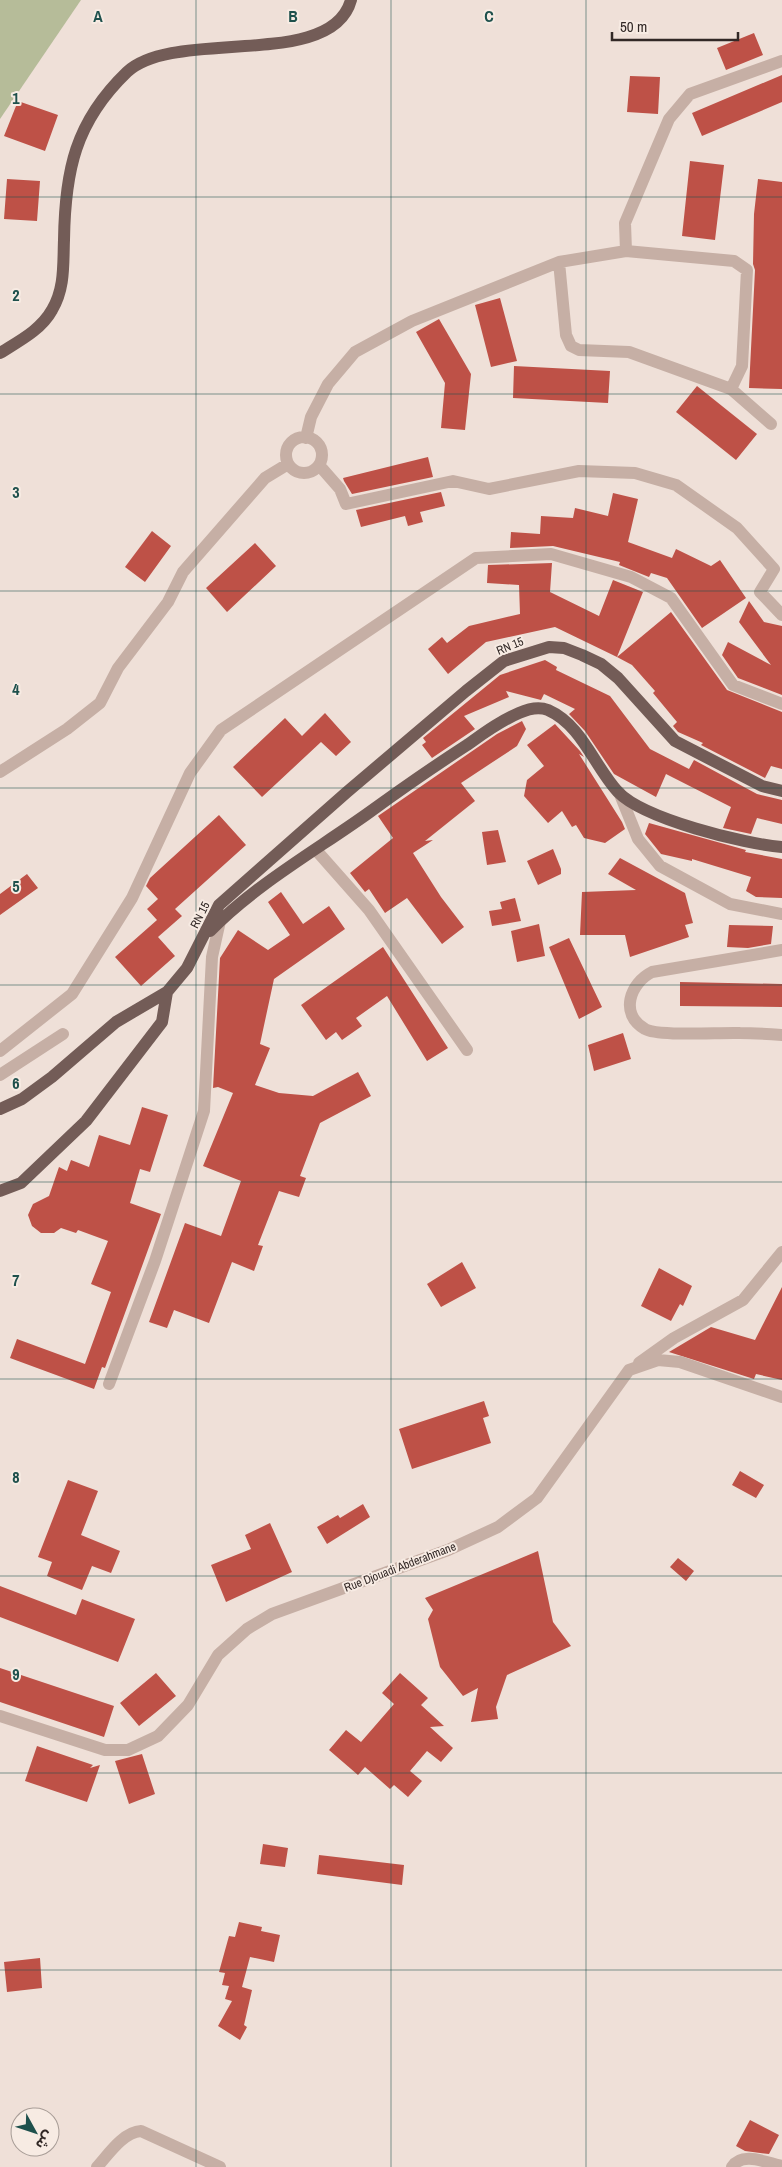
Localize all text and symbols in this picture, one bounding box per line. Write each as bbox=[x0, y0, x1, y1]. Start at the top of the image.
text: A bbox=[93, 5, 103, 27]
text: B bbox=[288, 5, 298, 27]
text: C bbox=[484, 5, 494, 27]
scale bar bbox=[612, 10, 738, 42]
text: 50 m bbox=[620, 16, 647, 37]
text: 1 bbox=[12, 87, 20, 109]
text: 2 bbox=[12, 284, 20, 306]
text: 3 bbox=[12, 481, 20, 503]
street label: RN 15 bbox=[494, 633, 526, 659]
text: 4 bbox=[12, 678, 20, 700]
text: 5 bbox=[12, 875, 20, 897]
street label: RN 15 bbox=[187, 898, 214, 931]
text: 6 bbox=[12, 1072, 20, 1094]
text: 7 bbox=[12, 1269, 20, 1291]
text: 8 bbox=[12, 1466, 20, 1488]
street label: Rue Djouadi Abderahmane bbox=[342, 1538, 458, 1596]
text: 9 bbox=[12, 1663, 20, 1685]
north arrow bbox=[10, 2107, 60, 2157]
text: ش bbox=[32, 2127, 58, 2153]

